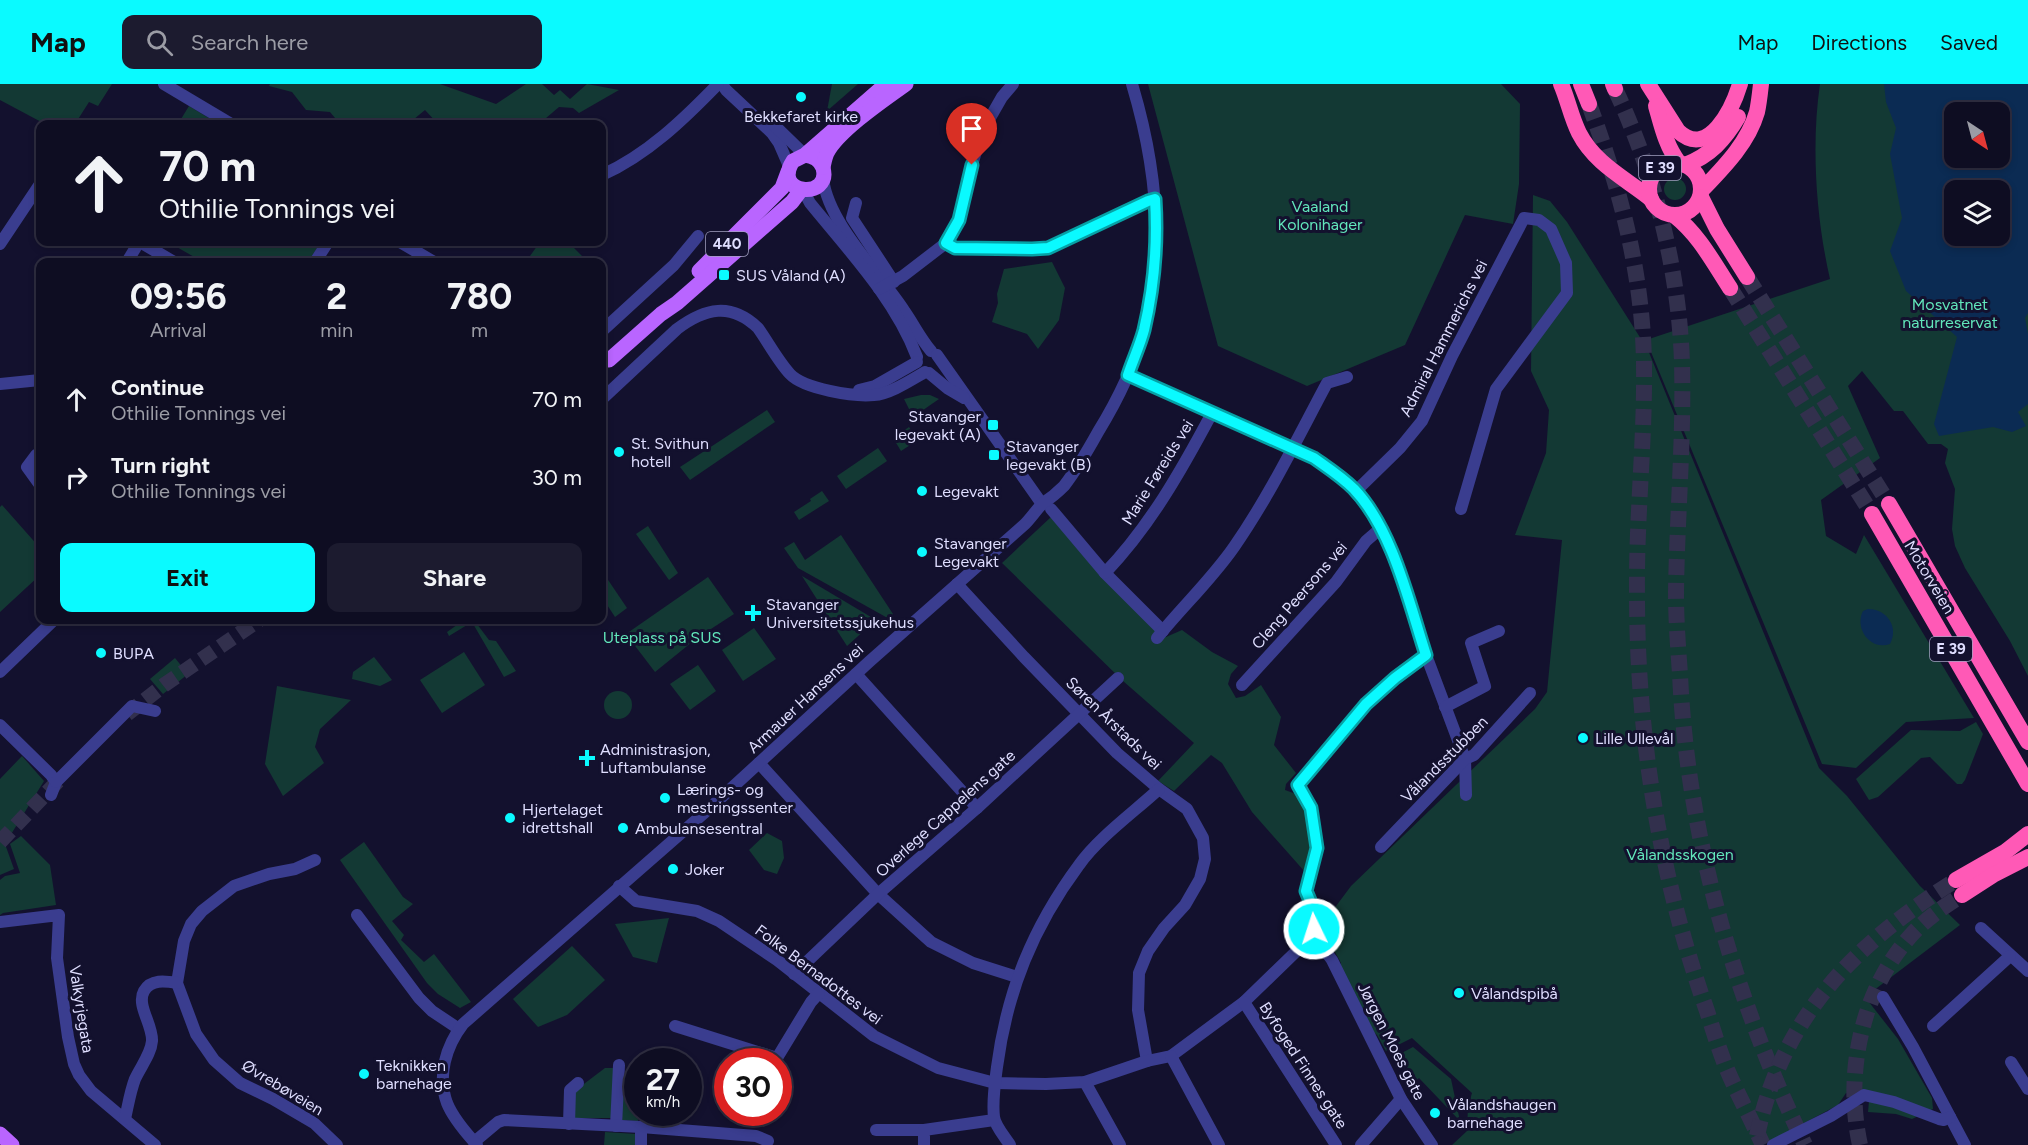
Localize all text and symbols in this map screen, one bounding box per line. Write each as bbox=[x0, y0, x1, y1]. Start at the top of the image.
search box bbox=[122, 15, 542, 69]
text: Map bbox=[30, 25, 86, 59]
icon: search bbox=[143, 26, 176, 59]
text: Search here bbox=[191, 29, 308, 56]
text: Map bbox=[1737, 30, 1778, 55]
text: Directions bbox=[1811, 30, 1907, 55]
text: Saved bbox=[1940, 30, 1998, 55]
marker: Bekkefaret kirke bbox=[794, 90, 808, 104]
north arrow bbox=[1944, 102, 2010, 168]
map controls bbox=[1944, 102, 2010, 246]
pin bbox=[946, 103, 997, 165]
place label: Bekkefaret kirke bbox=[744, 107, 858, 126]
icon: arrive bbox=[955, 112, 988, 145]
text: 70 m bbox=[159, 141, 256, 192]
icon: ahead bbox=[60, 144, 138, 222]
road number: E 39 bbox=[1639, 156, 1681, 180]
button: layers bbox=[1944, 180, 2010, 246]
text: Othilie Tonnings vei bbox=[159, 192, 395, 225]
park label: Vaaland Kolonihager bbox=[1278, 197, 1363, 234]
road number: 440 bbox=[706, 232, 748, 256]
street label: Admiral Hammerichs vei bbox=[1396, 257, 1491, 420]
place label: SUS Våland (A) bbox=[736, 266, 846, 285]
marker: SUS Våland (A) bbox=[717, 268, 731, 282]
text: 09:56 bbox=[130, 275, 227, 318]
text: 2 bbox=[326, 275, 347, 318]
text: 780 bbox=[447, 275, 512, 318]
park label: Mosvatnet naturreservat bbox=[1902, 295, 1998, 332]
text: Arrival bbox=[150, 318, 206, 342]
text: min bbox=[320, 318, 353, 342]
text: m bbox=[471, 318, 488, 342]
text: Continue bbox=[111, 374, 204, 401]
icon: ahead bbox=[60, 383, 93, 416]
text: 70 m bbox=[532, 386, 582, 413]
text: Othilie Tonnings vei bbox=[111, 401, 286, 425]
place label: Stavanger legevakt (A) bbox=[895, 407, 982, 444]
street label: Marie Føreids vei bbox=[1117, 416, 1197, 528]
marker: Stavanger legevakt (A) bbox=[986, 418, 1000, 432]
place label: St. Svithun hotell bbox=[631, 434, 709, 471]
place label: Stavanger legevakt (B) bbox=[1006, 437, 1091, 474]
marker: St. Svithun hotell bbox=[612, 445, 626, 459]
marker: Stavanger legevakt (B) bbox=[987, 448, 1001, 462]
text: Turn right bbox=[111, 452, 210, 479]
icon: right bbox=[60, 461, 93, 494]
text: 30 m bbox=[532, 464, 582, 491]
text: Othilie Tonnings vei bbox=[111, 479, 286, 503]
place label: Legevakt bbox=[934, 482, 999, 501]
marker: Legevakt bbox=[915, 484, 929, 498]
place label: Stavanger Legevakt bbox=[934, 534, 1007, 571]
street label: Motorveien bbox=[1900, 537, 1959, 617]
street label: Cleng Peersons vei bbox=[1248, 538, 1351, 653]
button: Exit bbox=[60, 543, 315, 612]
button: Share bbox=[327, 543, 582, 612]
marker: Stavanger Legevakt bbox=[915, 545, 929, 559]
place label: Stavanger Universitetssjukehus bbox=[766, 595, 914, 632]
marker: Stavanger Universitetssjukehus bbox=[744, 604, 762, 622]
park label: Uteplass på SUS bbox=[603, 628, 721, 647]
road number: E 39 bbox=[1930, 637, 1972, 661]
street label: Armauer Hansens vei bbox=[744, 640, 867, 757]
place label: BUPA bbox=[113, 644, 154, 663]
marker: BUPA bbox=[94, 646, 108, 660]
street label: Søren Årstads vei bbox=[1062, 673, 1165, 774]
street label: Vålandsstubben bbox=[1397, 712, 1492, 807]
place label: Lille Ullevål bbox=[1595, 729, 1673, 748]
marker: Lille Ullevål bbox=[1576, 731, 1590, 745]
place label: Administrasjon, Luftambulanse bbox=[600, 740, 711, 777]
street label: Overlege Cappelens gate bbox=[872, 745, 1019, 881]
marker: Administrasjon, Luftambulanse bbox=[578, 749, 596, 767]
place label: Lærings- og mestringssenter bbox=[677, 780, 794, 817]
marker: Lærings- og mestringssenter bbox=[658, 791, 672, 805]
place label: Hjertelaget idrettshall bbox=[522, 800, 603, 837]
marker: Hjertelaget idrettshall bbox=[503, 811, 517, 825]
place label: Ambulansesentral bbox=[635, 819, 763, 838]
marker: Ambulansesentral bbox=[616, 821, 630, 835]
park label: Vålandsskogen bbox=[1626, 845, 1734, 864]
place label: Joker bbox=[685, 860, 725, 879]
marker: Joker bbox=[666, 862, 680, 876]
position arrow bbox=[1282, 897, 1346, 961]
street label: Folke Bernadottes vei bbox=[751, 920, 886, 1028]
street label: Valkyrjegata bbox=[65, 964, 98, 1054]
street label: Jørgen Moes gate bbox=[1354, 979, 1429, 1103]
place label: Vålandspibå bbox=[1471, 984, 1558, 1003]
marker: Vålandspibå bbox=[1452, 986, 1466, 1000]
street label: Byfoged Finnes gate bbox=[1255, 998, 1352, 1133]
speed limit sign: 30 bbox=[714, 1048, 792, 1126]
street label: Øvrebøveien bbox=[239, 1056, 327, 1119]
place label: Teknikken barnehage bbox=[376, 1056, 452, 1093]
text: 27 bbox=[646, 1061, 680, 1098]
marker: Teknikken barnehage bbox=[357, 1067, 371, 1081]
text: km/h bbox=[646, 1093, 680, 1111]
place label: Vålandshaugen barnehage bbox=[1447, 1095, 1556, 1132]
marker: Vålandshaugen barnehage bbox=[1428, 1106, 1442, 1120]

